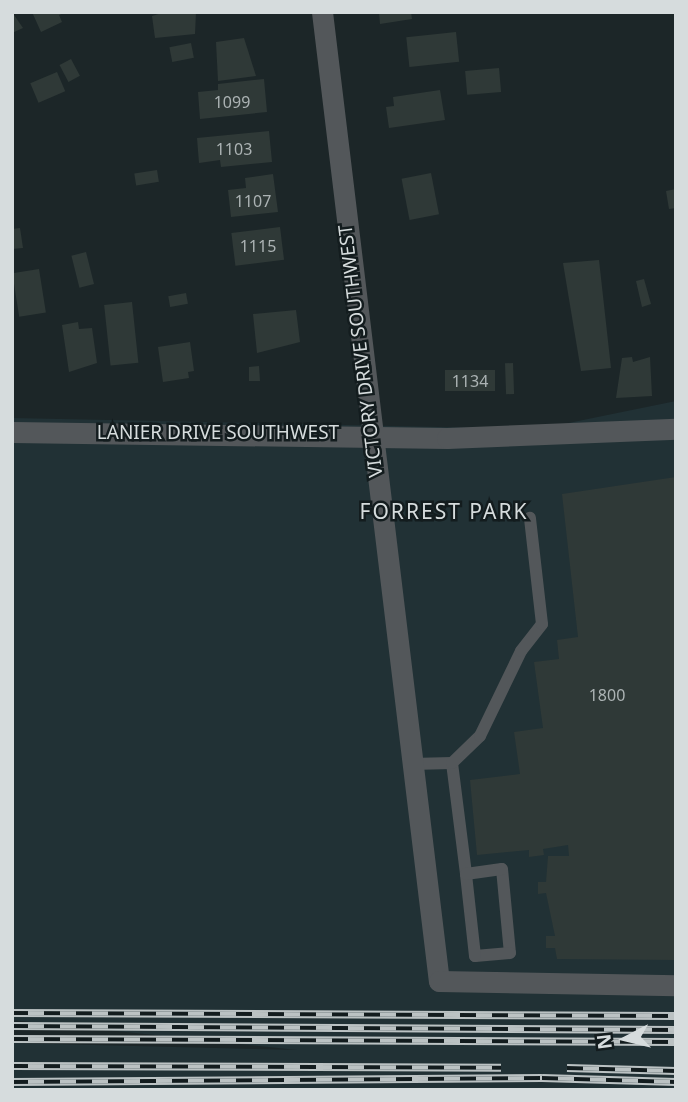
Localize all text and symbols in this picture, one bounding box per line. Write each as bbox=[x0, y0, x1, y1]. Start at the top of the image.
house number: 1099 bbox=[214, 92, 250, 112]
house number: 1103 bbox=[216, 139, 252, 159]
house number: 1107 bbox=[235, 191, 271, 211]
street label: VICTORY DRIVE SOUTHWEST bbox=[334, 223, 388, 479]
house number: 1115 bbox=[240, 236, 276, 256]
house number: 1134 bbox=[452, 371, 488, 391]
street label: LANIER DRIVE SOUTHWEST bbox=[97, 422, 339, 444]
district label: FORREST PARK bbox=[361, 498, 527, 524]
house number: 1800 bbox=[589, 685, 625, 705]
north arrow bbox=[590, 1004, 660, 1074]
text: N bbox=[590, 1032, 618, 1051]

